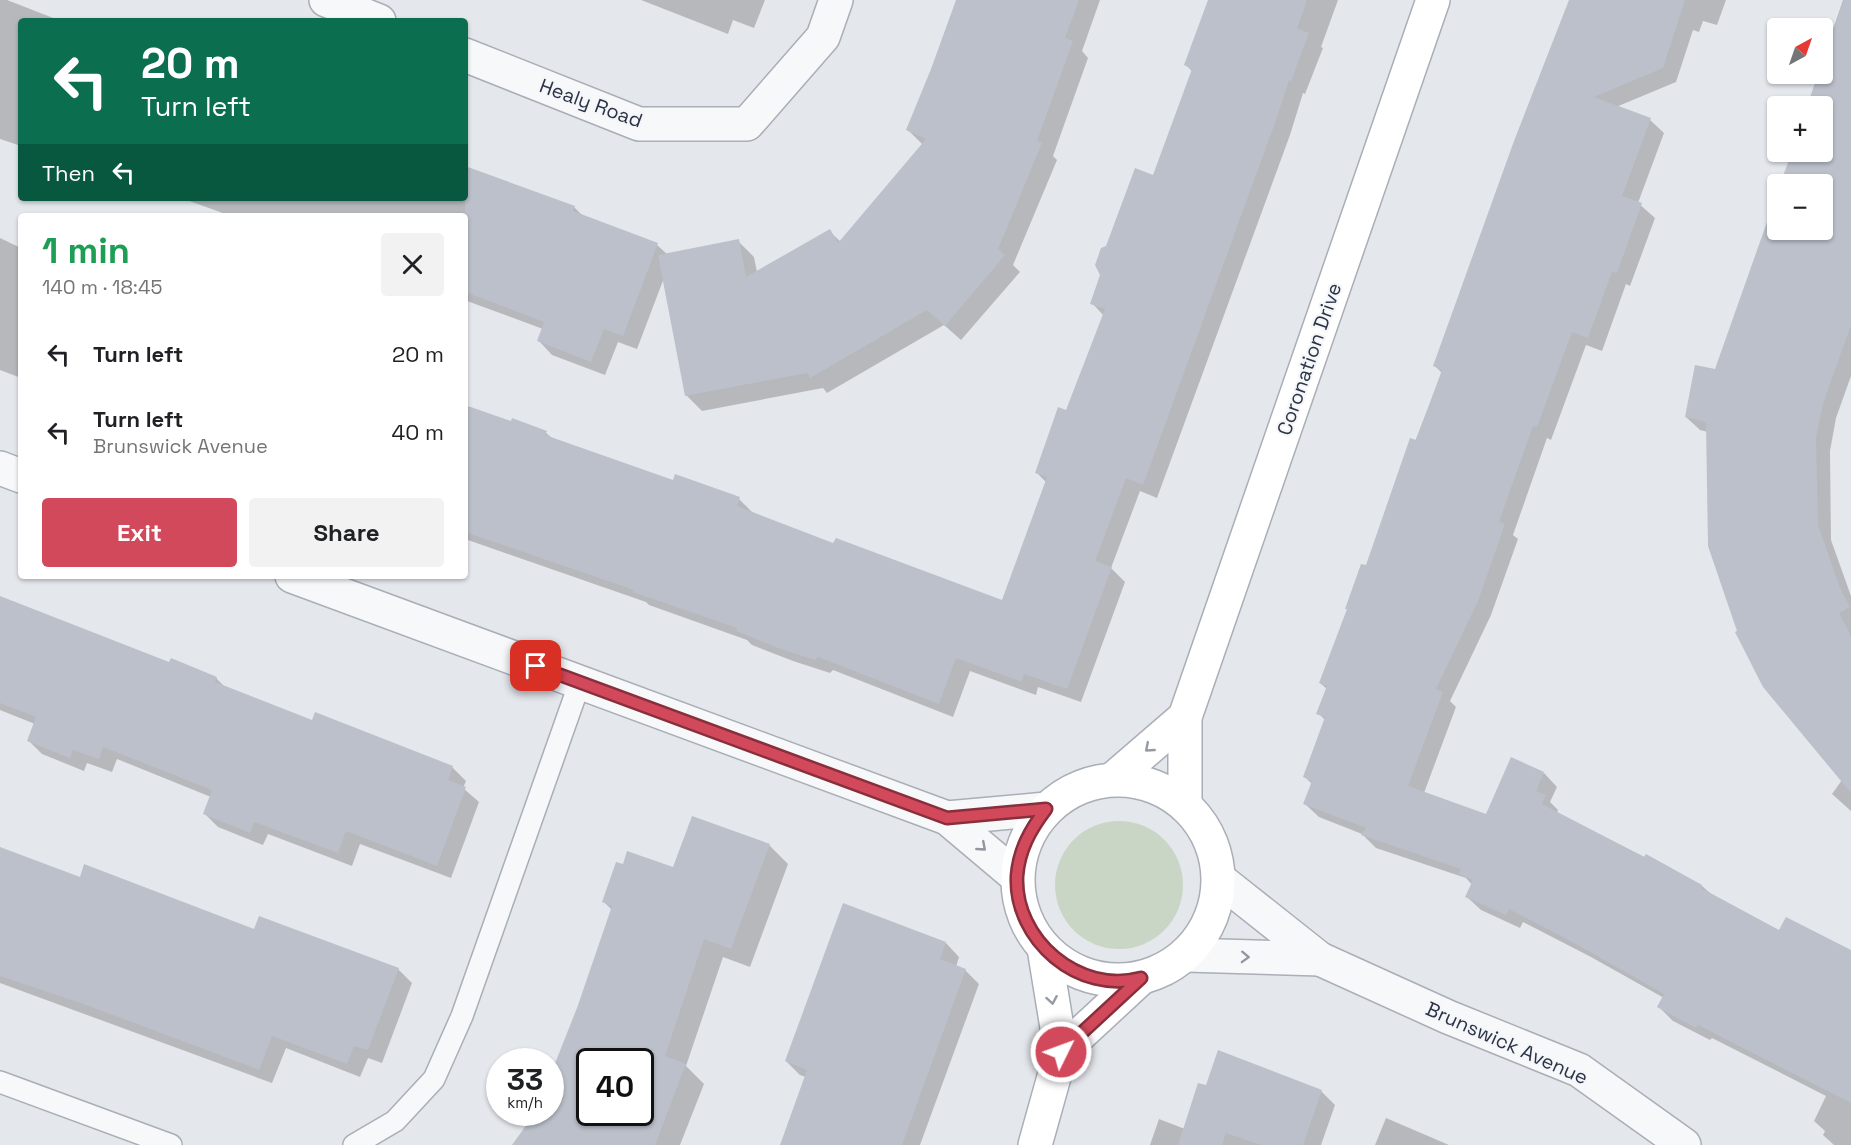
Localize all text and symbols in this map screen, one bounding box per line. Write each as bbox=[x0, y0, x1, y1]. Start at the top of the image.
north arrow bbox=[1767, 18, 1833, 84]
map controls bbox=[1767, 18, 1833, 240]
text: 20 m bbox=[141, 37, 240, 90]
icon: left bbox=[42, 42, 120, 120]
street label: Healy Road bbox=[536, 72, 646, 134]
text: Turn left bbox=[141, 89, 251, 124]
button: + bbox=[1767, 96, 1833, 162]
icon: left bbox=[107, 156, 140, 189]
text: Then bbox=[42, 159, 95, 187]
button: − bbox=[1767, 174, 1833, 240]
text: 1 min bbox=[42, 228, 130, 274]
button: close bbox=[381, 233, 444, 296]
text: 140 m · 18:45 bbox=[42, 274, 162, 300]
street label: Coronation Drive bbox=[1271, 279, 1347, 439]
icon: left bbox=[42, 338, 75, 371]
text: Turn left bbox=[93, 340, 183, 368]
text: 20 m bbox=[392, 340, 444, 368]
text: Turn left bbox=[93, 405, 183, 433]
icon: left bbox=[42, 416, 75, 449]
text: 40 m bbox=[392, 418, 444, 446]
text: Brunswick Avenue bbox=[93, 433, 268, 459]
button: Exit bbox=[42, 498, 237, 567]
button: Share bbox=[249, 498, 444, 567]
pin bbox=[510, 640, 561, 691]
icon: arrive bbox=[519, 649, 552, 682]
one-way arrow bbox=[1145, 741, 1156, 752]
one-way arrow bbox=[975, 840, 986, 851]
one-way arrow bbox=[1240, 951, 1249, 963]
one-way arrow bbox=[1046, 995, 1058, 1005]
street label: Brunswick Avenue bbox=[1422, 996, 1592, 1090]
position arrow bbox=[1029, 1020, 1093, 1084]
speed limit sign: 40 bbox=[576, 1048, 654, 1126]
text: 33 bbox=[507, 1060, 543, 1099]
text: km/h bbox=[507, 1093, 543, 1112]

